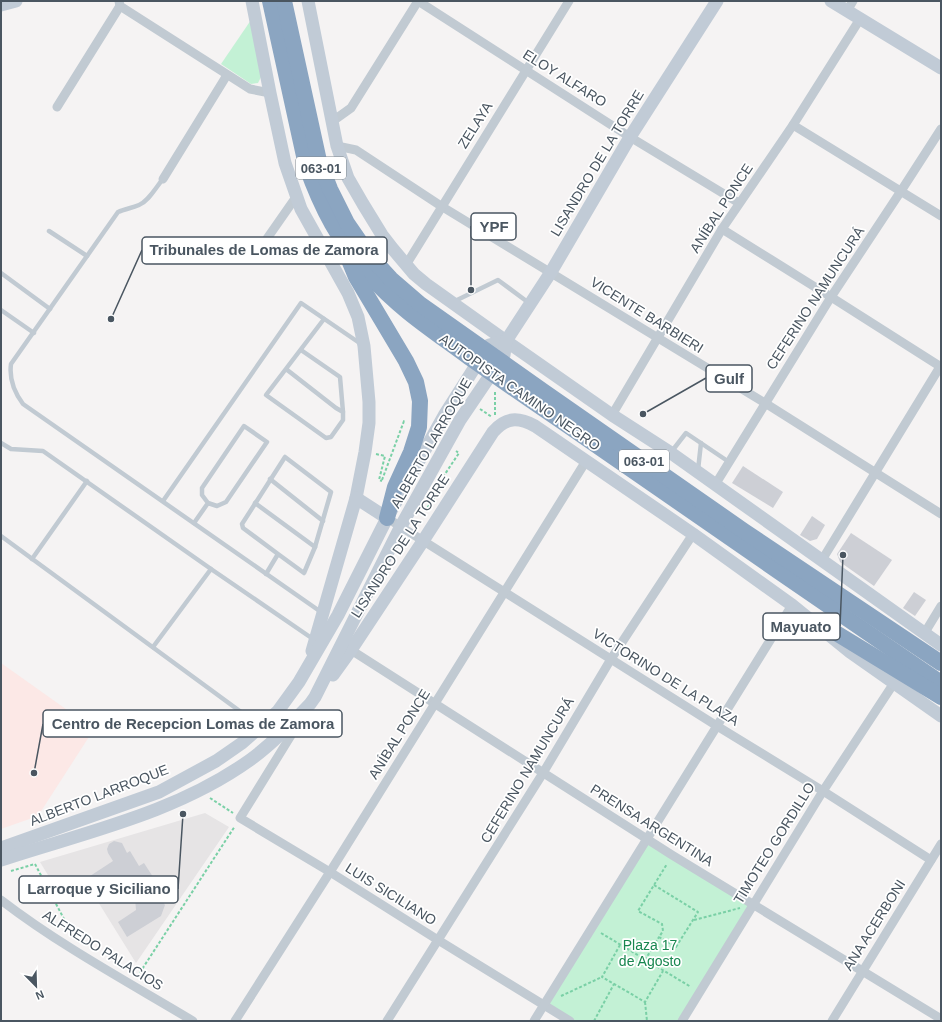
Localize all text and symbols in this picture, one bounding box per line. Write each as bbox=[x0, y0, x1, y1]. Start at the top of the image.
street label: ELOY ALFARO bbox=[520, 46, 610, 110]
street label: LISANDRO DE LA TORRE bbox=[547, 87, 647, 239]
street label: ZELAYA bbox=[455, 98, 496, 151]
road number: 063-01 bbox=[296, 157, 346, 179]
street label: ANÍBAL PONCE bbox=[686, 160, 756, 256]
callout: YPF bbox=[471, 213, 516, 240]
text: YPF bbox=[479, 218, 509, 235]
street label: CEFERINO NAMUNCURÁ bbox=[763, 223, 868, 372]
callout: Tribunales de Lomas de Zamora bbox=[142, 237, 387, 264]
text: Tribunales de Lomas de Zamora bbox=[149, 241, 379, 258]
street label: VICENTE BARBIERI bbox=[588, 274, 706, 356]
street label: AUTOPISTA CAMINO NEGRO bbox=[437, 330, 603, 454]
callout: Gulf bbox=[706, 365, 752, 392]
text: Gulf bbox=[714, 370, 745, 387]
street label: ALBERTO LARROQUE bbox=[387, 375, 475, 511]
road number: 063-01 bbox=[619, 450, 669, 472]
street label: LISANDRO DE LA TORRE bbox=[348, 471, 452, 621]
callout: Mayuato bbox=[763, 613, 840, 640]
text: Mayuato bbox=[771, 618, 831, 635]
street label: VICTORINO DE LA PLAZA bbox=[590, 625, 743, 729]
street label: ANÍBAL PONCE bbox=[365, 686, 433, 782]
street label: CEFERINO NAMUNCURÁ bbox=[477, 694, 577, 846]
callout: Centro de Recepcion Lomas de Zamora bbox=[43, 710, 342, 737]
text: Centro de Recepcion Lomas de Zamora bbox=[52, 715, 335, 732]
street label: ALBERTO LARROQUE bbox=[27, 761, 171, 829]
street label: TIMOTEO GORDILLO bbox=[730, 779, 818, 907]
street label: PRENSA ARGENTINA bbox=[588, 781, 717, 870]
street label: LUIS SICILIANO bbox=[343, 860, 440, 928]
callout: Larroque y Siciliano bbox=[19, 876, 178, 903]
street label: ANA ACERBONI bbox=[840, 877, 908, 973]
text: Larroque y Siciliano bbox=[27, 880, 171, 897]
street label: ALFREDO PALACIOS bbox=[40, 906, 166, 994]
park label: Plaza 17 de Agosto bbox=[619, 937, 681, 969]
north arrow bbox=[16, 966, 56, 1006]
text: N bbox=[34, 988, 46, 1002]

